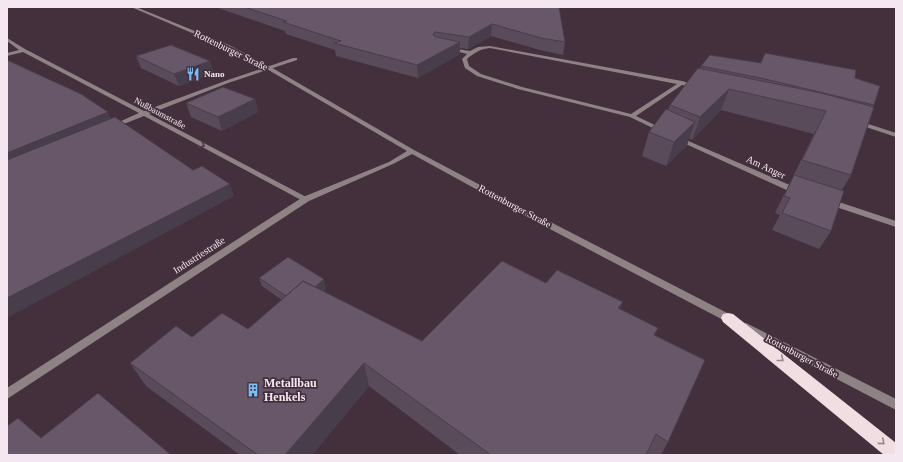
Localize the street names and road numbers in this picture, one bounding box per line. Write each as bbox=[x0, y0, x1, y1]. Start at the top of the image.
street label: Rottenburger Straße bbox=[192, 27, 270, 73]
street label: Nußbaumstraße bbox=[132, 95, 188, 131]
street label: Am Anger bbox=[745, 153, 788, 181]
street label: Rottenburger Straße bbox=[477, 182, 554, 230]
street label: Industriestraße bbox=[171, 234, 227, 276]
street label: Rottenburger Straße bbox=[764, 332, 841, 380]

